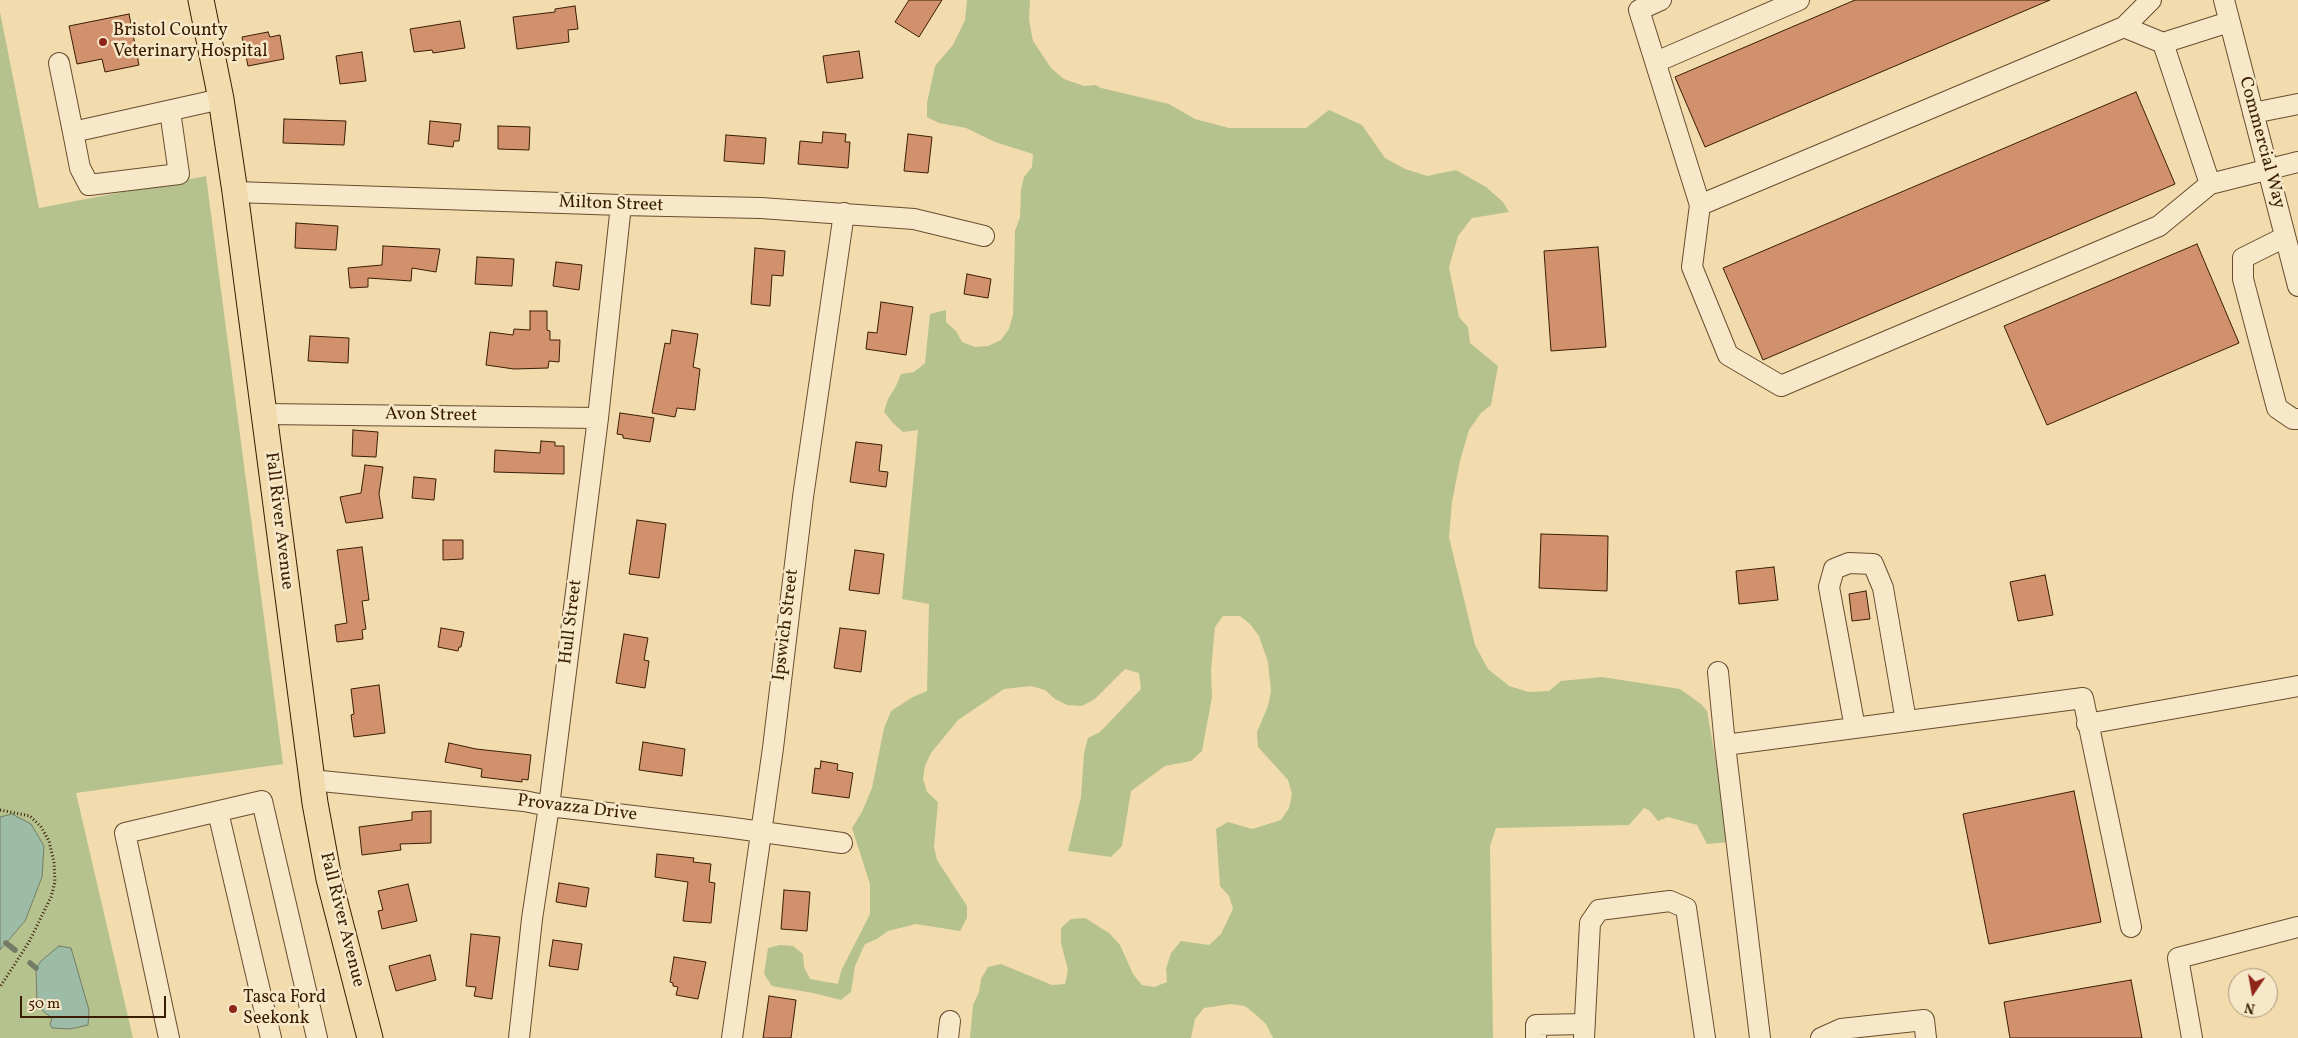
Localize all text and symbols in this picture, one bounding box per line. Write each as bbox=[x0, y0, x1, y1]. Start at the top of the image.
place label: Bristol County Veterinary Hospital bbox=[113, 21, 268, 64]
marker: Bristol County Veterinary Hospital bbox=[97, 36, 109, 48]
street label: Commercial Way bbox=[2233, 75, 2289, 211]
street label: Milton Street bbox=[558, 192, 664, 218]
street label: Avon Street bbox=[385, 404, 477, 428]
street label: Fall River Avenue bbox=[259, 451, 297, 591]
street label: Ipswich Street bbox=[769, 568, 805, 682]
street label: Hull Street bbox=[556, 578, 588, 666]
street label: Provazza Drive bbox=[516, 791, 638, 827]
street label: Fall River Avenue bbox=[314, 850, 368, 990]
north arrow bbox=[2228, 968, 2278, 1018]
scale bar bbox=[22, 986, 169, 1018]
place label: Tasca Ford Seekonk bbox=[243, 988, 326, 1030]
text: 50 m bbox=[28, 994, 60, 1015]
text: N bbox=[2243, 997, 2257, 1018]
marker: Tasca Ford Seekonk bbox=[227, 1003, 239, 1015]

